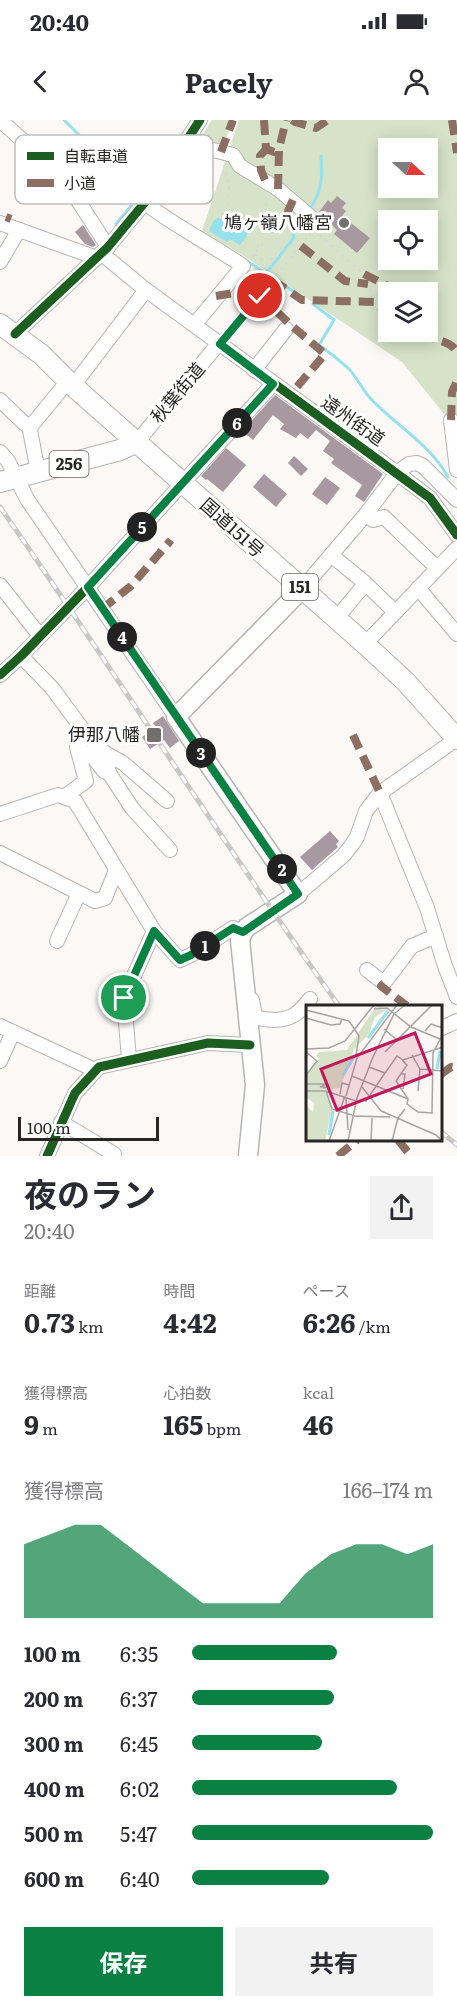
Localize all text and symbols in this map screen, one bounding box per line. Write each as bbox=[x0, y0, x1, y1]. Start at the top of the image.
text: 20:40 bbox=[30, 5, 89, 38]
text: Pacely bbox=[184, 61, 273, 101]
icon: back bbox=[24, 65, 57, 98]
icon: person bbox=[400, 65, 433, 98]
legend bbox=[15, 135, 213, 204]
north arrow bbox=[378, 138, 438, 198]
map controls bbox=[378, 138, 438, 342]
text: 自転車道 bbox=[64, 143, 128, 167]
text: 小道 bbox=[64, 170, 96, 194]
place label: 鳩ヶ嶺八幡宮 bbox=[224, 208, 332, 235]
button: locate bbox=[378, 210, 438, 270]
marker: 鳩ヶ嶺八幡宮 bbox=[337, 216, 351, 230]
pin bbox=[234, 270, 285, 321]
icon: check bbox=[243, 279, 276, 312]
button: layers bbox=[378, 282, 438, 342]
street label: 秋葉街道 bbox=[143, 356, 210, 428]
street label: 遠州街道 bbox=[317, 388, 391, 451]
pin: 6 bbox=[222, 408, 252, 438]
text: 6 bbox=[232, 411, 242, 435]
road number: 256 bbox=[50, 451, 88, 477]
street label: 国道151号 bbox=[195, 491, 271, 563]
pin: 5 bbox=[127, 512, 157, 542]
text: 5 bbox=[138, 515, 146, 539]
road number: 151 bbox=[282, 574, 318, 600]
pin: 4 bbox=[107, 622, 137, 652]
text: 4 bbox=[117, 625, 127, 649]
place label: 伊那八幡 bbox=[68, 720, 140, 747]
marker: 伊那八幡 bbox=[145, 726, 163, 744]
pin: 3 bbox=[186, 738, 216, 768]
text: 3 bbox=[197, 741, 205, 765]
pin: 2 bbox=[267, 854, 297, 884]
text: 2 bbox=[278, 857, 286, 881]
pin: 1 bbox=[190, 931, 220, 961]
text: 1 bbox=[202, 934, 208, 958]
pin bbox=[98, 972, 149, 1023]
icon: arrive bbox=[107, 981, 140, 1014]
inset map bbox=[306, 1005, 442, 1141]
scale bar bbox=[18, 1114, 159, 1142]
text: 100 m bbox=[27, 1115, 71, 1139]
text: 夜のラン bbox=[24, 1168, 156, 1217]
button: share bbox=[370, 1176, 433, 1239]
text: 20:40 bbox=[24, 1215, 75, 1245]
text: 距離 bbox=[24, 1278, 56, 1302]
text: 時間 bbox=[163, 1278, 195, 1302]
text: ペース bbox=[303, 1278, 350, 1302]
text: 0.73 bbox=[24, 1302, 75, 1341]
text: 4:42 bbox=[163, 1302, 217, 1341]
text: 6:26 bbox=[303, 1302, 355, 1341]
text: km bbox=[75, 1314, 104, 1338]
text: /km bbox=[355, 1314, 391, 1338]
text: 獲得標高 bbox=[24, 1380, 88, 1404]
text: 心拍数 bbox=[163, 1380, 211, 1404]
text: kcal bbox=[303, 1380, 334, 1404]
text: 9 bbox=[24, 1404, 39, 1443]
text: 165 bbox=[163, 1404, 203, 1443]
text: 46 bbox=[303, 1404, 334, 1443]
text: m bbox=[39, 1416, 58, 1440]
text: bpm bbox=[203, 1416, 241, 1440]
text: 獲得標高 bbox=[24, 1474, 104, 1504]
text: 166–174 m bbox=[343, 1474, 433, 1504]
text: 100 m bbox=[24, 1638, 81, 1668]
text: 6:35 bbox=[120, 1638, 158, 1668]
text: 200 m bbox=[24, 1683, 83, 1713]
text: 6:37 bbox=[120, 1683, 158, 1713]
text: 300 m bbox=[24, 1728, 84, 1758]
text: 6:45 bbox=[120, 1728, 158, 1758]
text: 400 m bbox=[24, 1773, 85, 1803]
text: 6:02 bbox=[120, 1773, 159, 1803]
text: 500 m bbox=[24, 1818, 83, 1848]
text: 5:47 bbox=[120, 1818, 157, 1848]
text: 600 m bbox=[24, 1863, 84, 1893]
text: 6:40 bbox=[120, 1863, 160, 1893]
button: 保存 bbox=[24, 1927, 223, 1996]
button: 共有 bbox=[235, 1927, 433, 1996]

